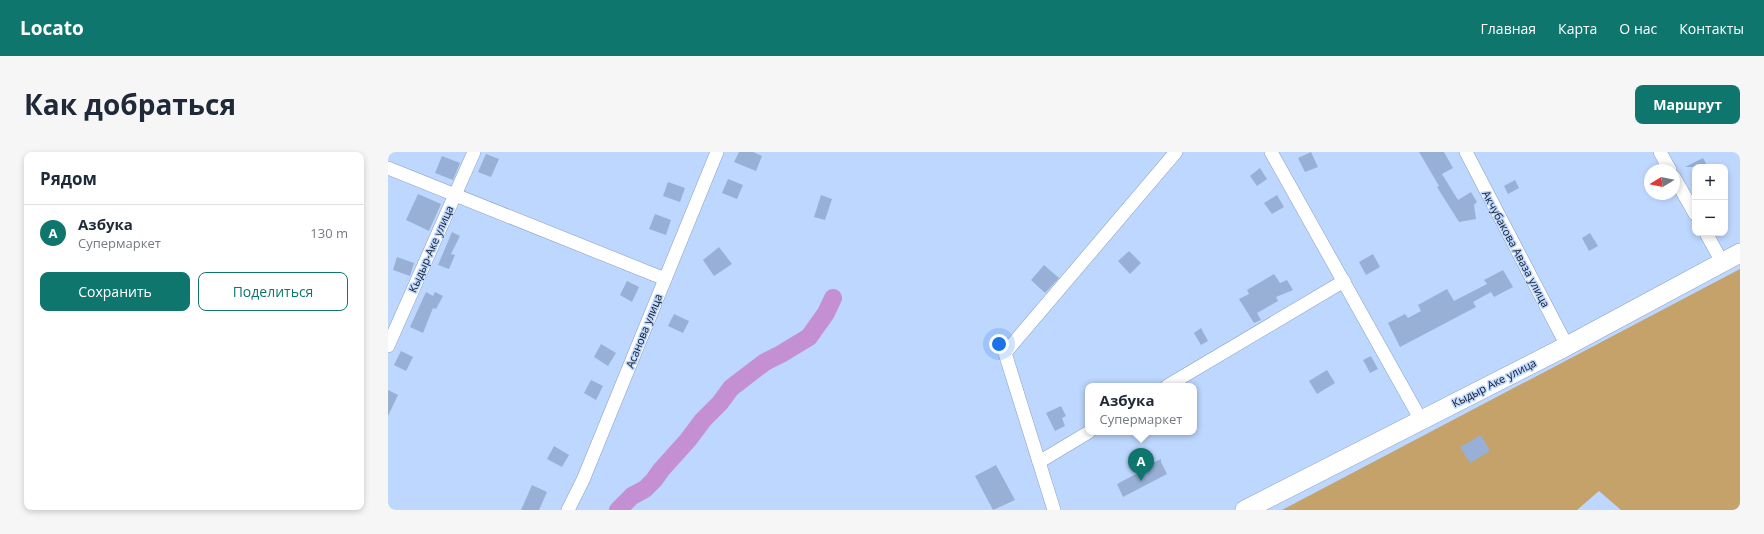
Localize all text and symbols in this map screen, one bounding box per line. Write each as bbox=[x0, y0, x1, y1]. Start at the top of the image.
text: Locato bbox=[20, 15, 84, 41]
text: Главная bbox=[1481, 19, 1536, 38]
text: Карта bbox=[1558, 19, 1597, 38]
text: О нас bbox=[1619, 19, 1657, 38]
text: Контакты bbox=[1679, 19, 1744, 38]
text: Как добраться bbox=[24, 85, 236, 123]
button: Маршрут bbox=[1635, 85, 1740, 124]
north arrow bbox=[1644, 164, 1680, 200]
map controls bbox=[1692, 164, 1728, 236]
button: + bbox=[1692, 164, 1728, 200]
text: Рядом bbox=[40, 167, 97, 190]
street label: Акчубакова Аваза улица bbox=[1479, 188, 1554, 310]
button: − bbox=[1692, 200, 1728, 236]
street label: Кыдыр-Аке улица bbox=[405, 203, 456, 295]
text: Азбука bbox=[78, 214, 133, 234]
text: A bbox=[49, 224, 57, 242]
text: 130 m bbox=[310, 224, 348, 242]
text: Супермаркет bbox=[78, 234, 161, 252]
button: Сохранить bbox=[40, 272, 190, 311]
button: Поделиться bbox=[198, 272, 348, 311]
street label: Асанова улица bbox=[622, 291, 665, 370]
your location bbox=[989, 334, 1009, 354]
street label: Кыдыр Аке улица bbox=[1449, 355, 1539, 410]
popup bbox=[1085, 383, 1197, 435]
text: Азбука bbox=[1100, 390, 1154, 410]
text: Супермаркет bbox=[1100, 410, 1182, 428]
pin: A bbox=[1128, 448, 1154, 481]

